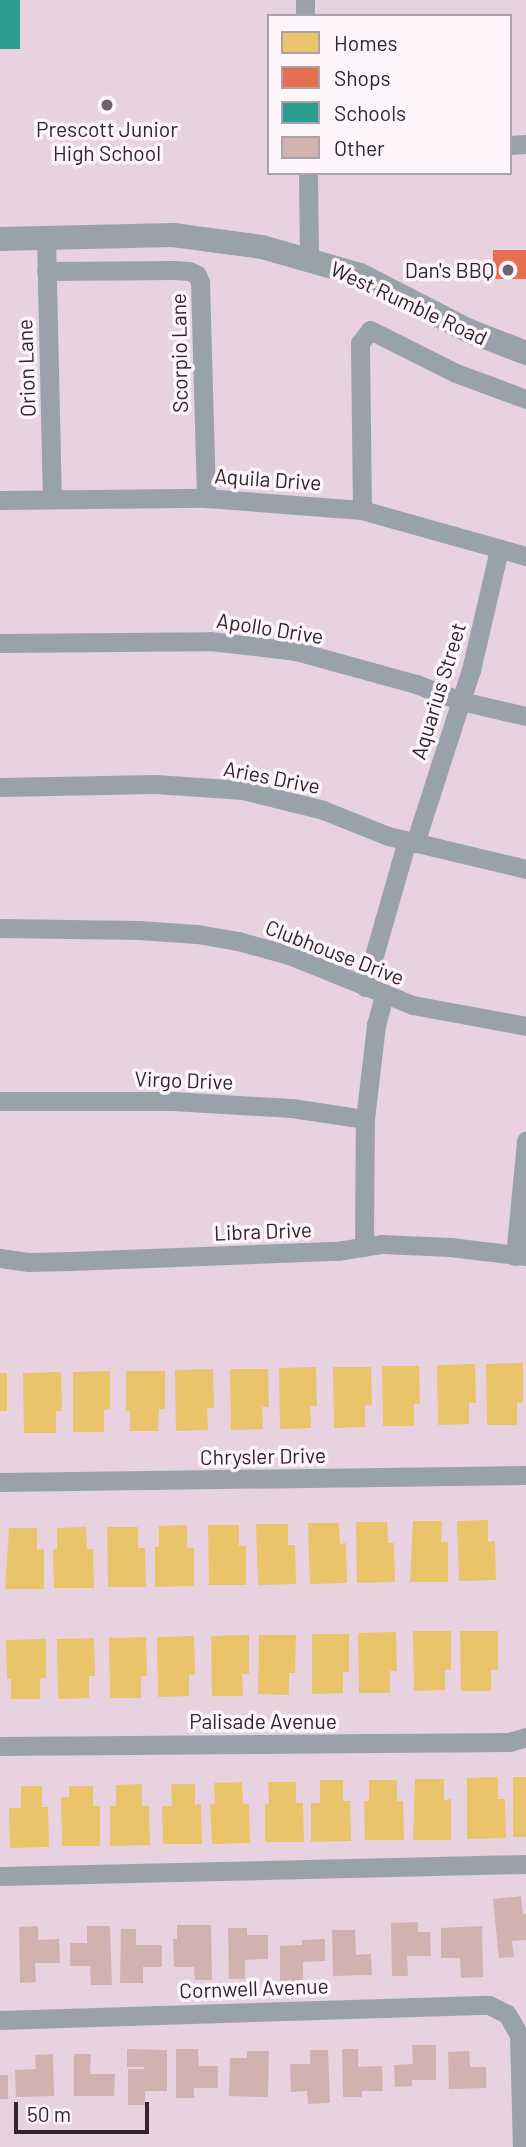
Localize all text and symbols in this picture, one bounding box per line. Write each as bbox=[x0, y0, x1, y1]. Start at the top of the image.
legend bbox=[267, 14, 512, 175]
text: Homes bbox=[334, 30, 398, 55]
text: Shops bbox=[334, 65, 391, 90]
marker: Prescott Junior High School bbox=[99, 97, 115, 113]
text: Schools bbox=[334, 100, 406, 125]
place label: Prescott Junior High School bbox=[36, 116, 178, 166]
text: Other bbox=[334, 135, 385, 160]
street label: West Rumble Road bbox=[327, 256, 491, 350]
place label: Dan's BBQ bbox=[405, 257, 494, 283]
marker: Dan's BBQ bbox=[500, 262, 516, 278]
street label: Scorpio Lane bbox=[165, 293, 193, 413]
street label: Orion Lane bbox=[12, 319, 40, 417]
street label: Aquila Drive bbox=[214, 463, 322, 495]
street label: Apollo Drive bbox=[215, 607, 325, 649]
street label: Aquarius Street bbox=[405, 620, 471, 762]
street label: Aries Drive bbox=[222, 755, 322, 799]
street label: Clubhouse Drive bbox=[262, 914, 408, 990]
street label: Virgo Drive bbox=[134, 1066, 234, 1094]
street label: Libra Drive bbox=[214, 1217, 312, 1245]
street label: Chrysler Drive bbox=[200, 1442, 326, 1470]
street label: Palisade Avenue bbox=[189, 1708, 337, 1734]
street label: Cornwell Avenue bbox=[179, 1973, 329, 2003]
scale bar bbox=[18, 2088, 152, 2132]
text: 50 m bbox=[27, 2101, 71, 2126]

